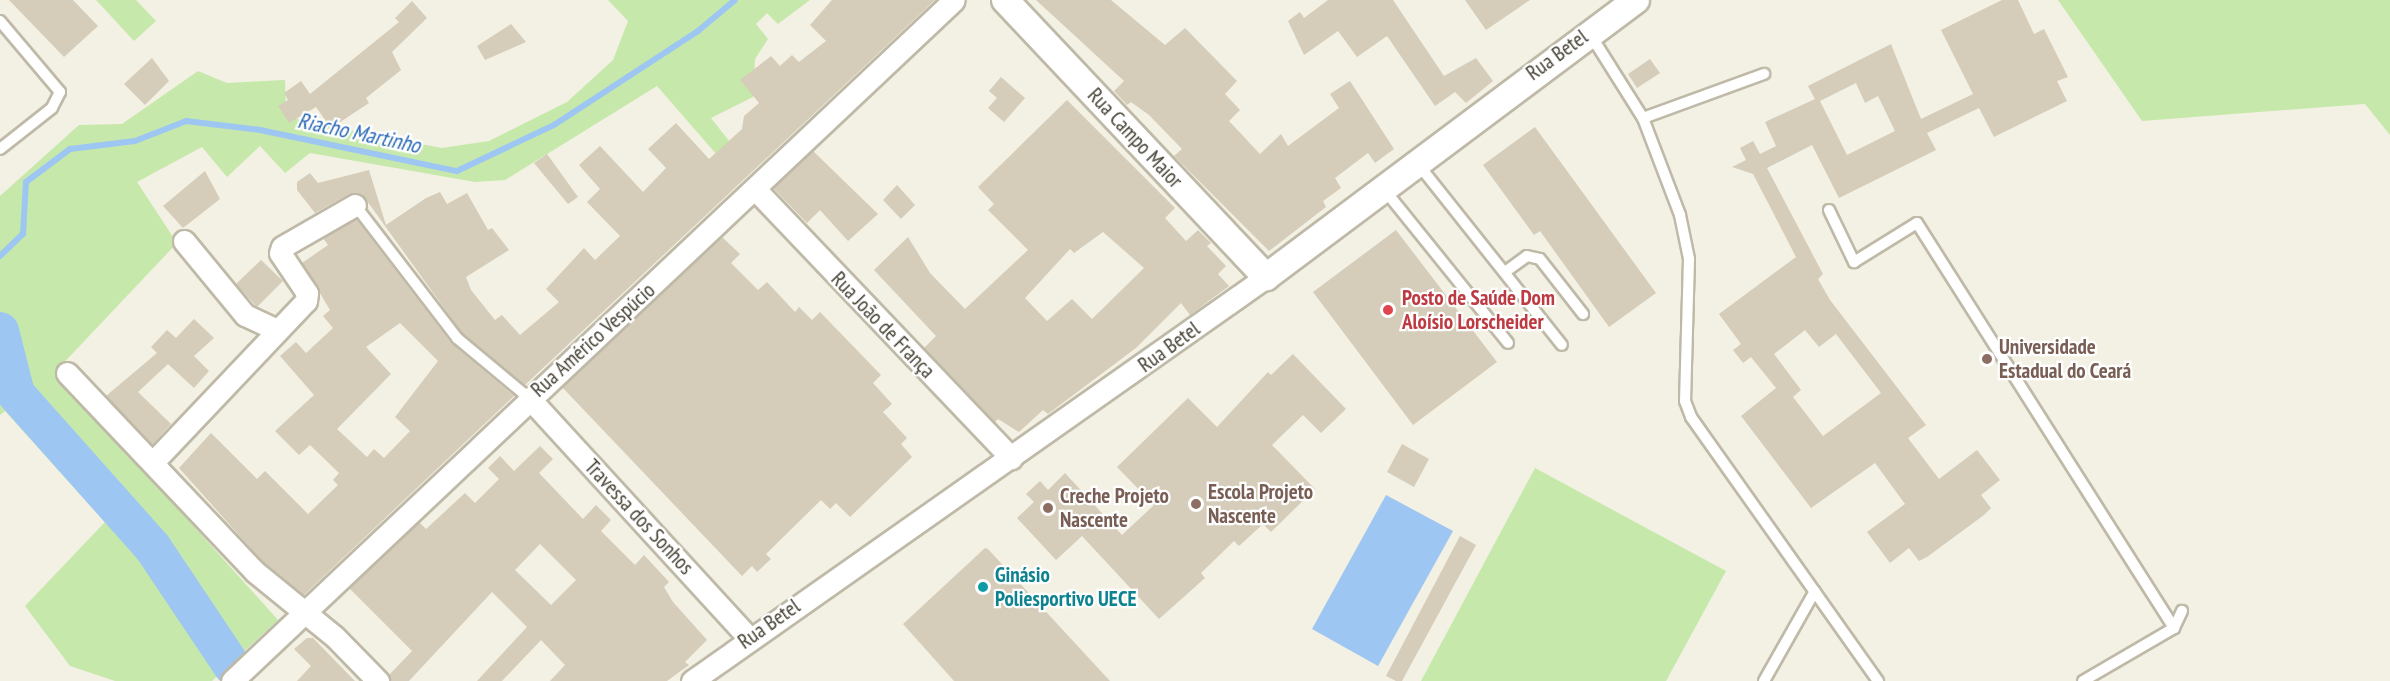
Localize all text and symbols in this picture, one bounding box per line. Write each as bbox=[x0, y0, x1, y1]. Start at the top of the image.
street label: Rua Betel bbox=[1521, 24, 1593, 86]
street label: Rua Campo Maior bbox=[1082, 83, 1188, 193]
water label: Riacho Martinho bbox=[295, 107, 423, 159]
street label: Rua João de França bbox=[826, 267, 940, 383]
street label: Rua Américo Vespúcio bbox=[525, 277, 661, 403]
place label: Posto de Saúde Dom Aloísio Lorscheider bbox=[1402, 285, 1555, 335]
marker: Posto de Saúde Dom Aloísio Lorscheider bbox=[1379, 301, 1397, 319]
street label: Rua Betel bbox=[1133, 316, 1205, 378]
place label: Universidade Estadual do Ceará bbox=[1999, 334, 2131, 384]
marker: Universidade Estadual do Ceará bbox=[1980, 352, 1994, 366]
street label: Travessa dos Sonhos bbox=[579, 454, 699, 580]
place label: Escola Projeto Nascente bbox=[1208, 479, 1313, 529]
place label: Creche Projeto Nascente bbox=[1060, 483, 1169, 533]
marker: Escola Projeto Nascente bbox=[1189, 497, 1203, 511]
marker: Creche Projeto Nascente bbox=[1041, 501, 1055, 515]
place label: Ginásio Poliesportivo UECE bbox=[995, 562, 1137, 612]
marker: Ginásio Poliesportivo UECE bbox=[976, 580, 990, 594]
street label: Rua Betel bbox=[733, 594, 805, 654]

